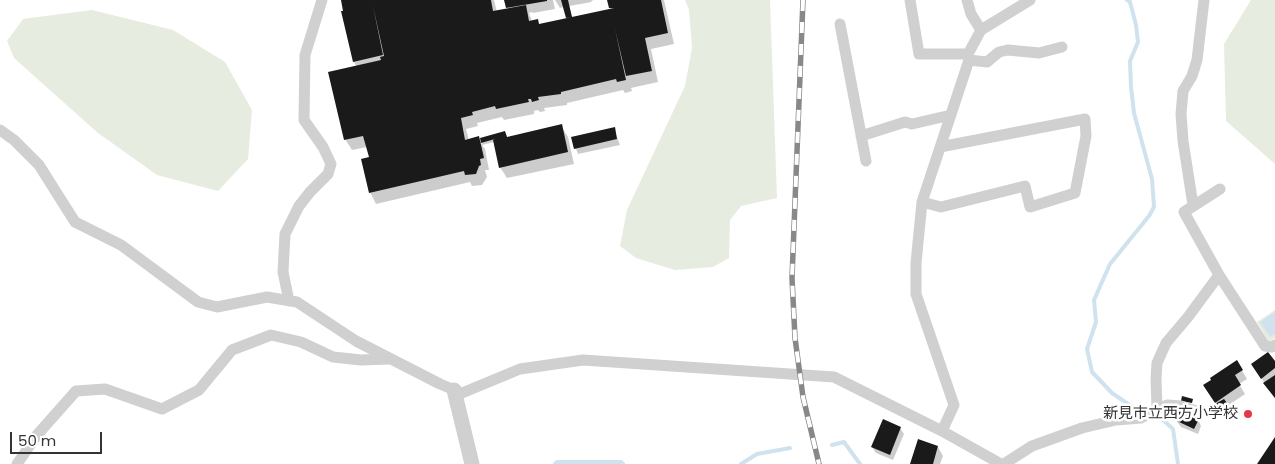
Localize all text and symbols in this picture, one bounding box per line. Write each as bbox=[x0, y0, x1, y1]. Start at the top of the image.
place label: 新見市立西方小学校 bbox=[1103, 405, 1238, 423]
marker: 新見市立西方小学校 bbox=[1242, 408, 1254, 420]
scale bar bbox=[12, 422, 105, 454]
text: 50 m bbox=[18, 430, 56, 451]

